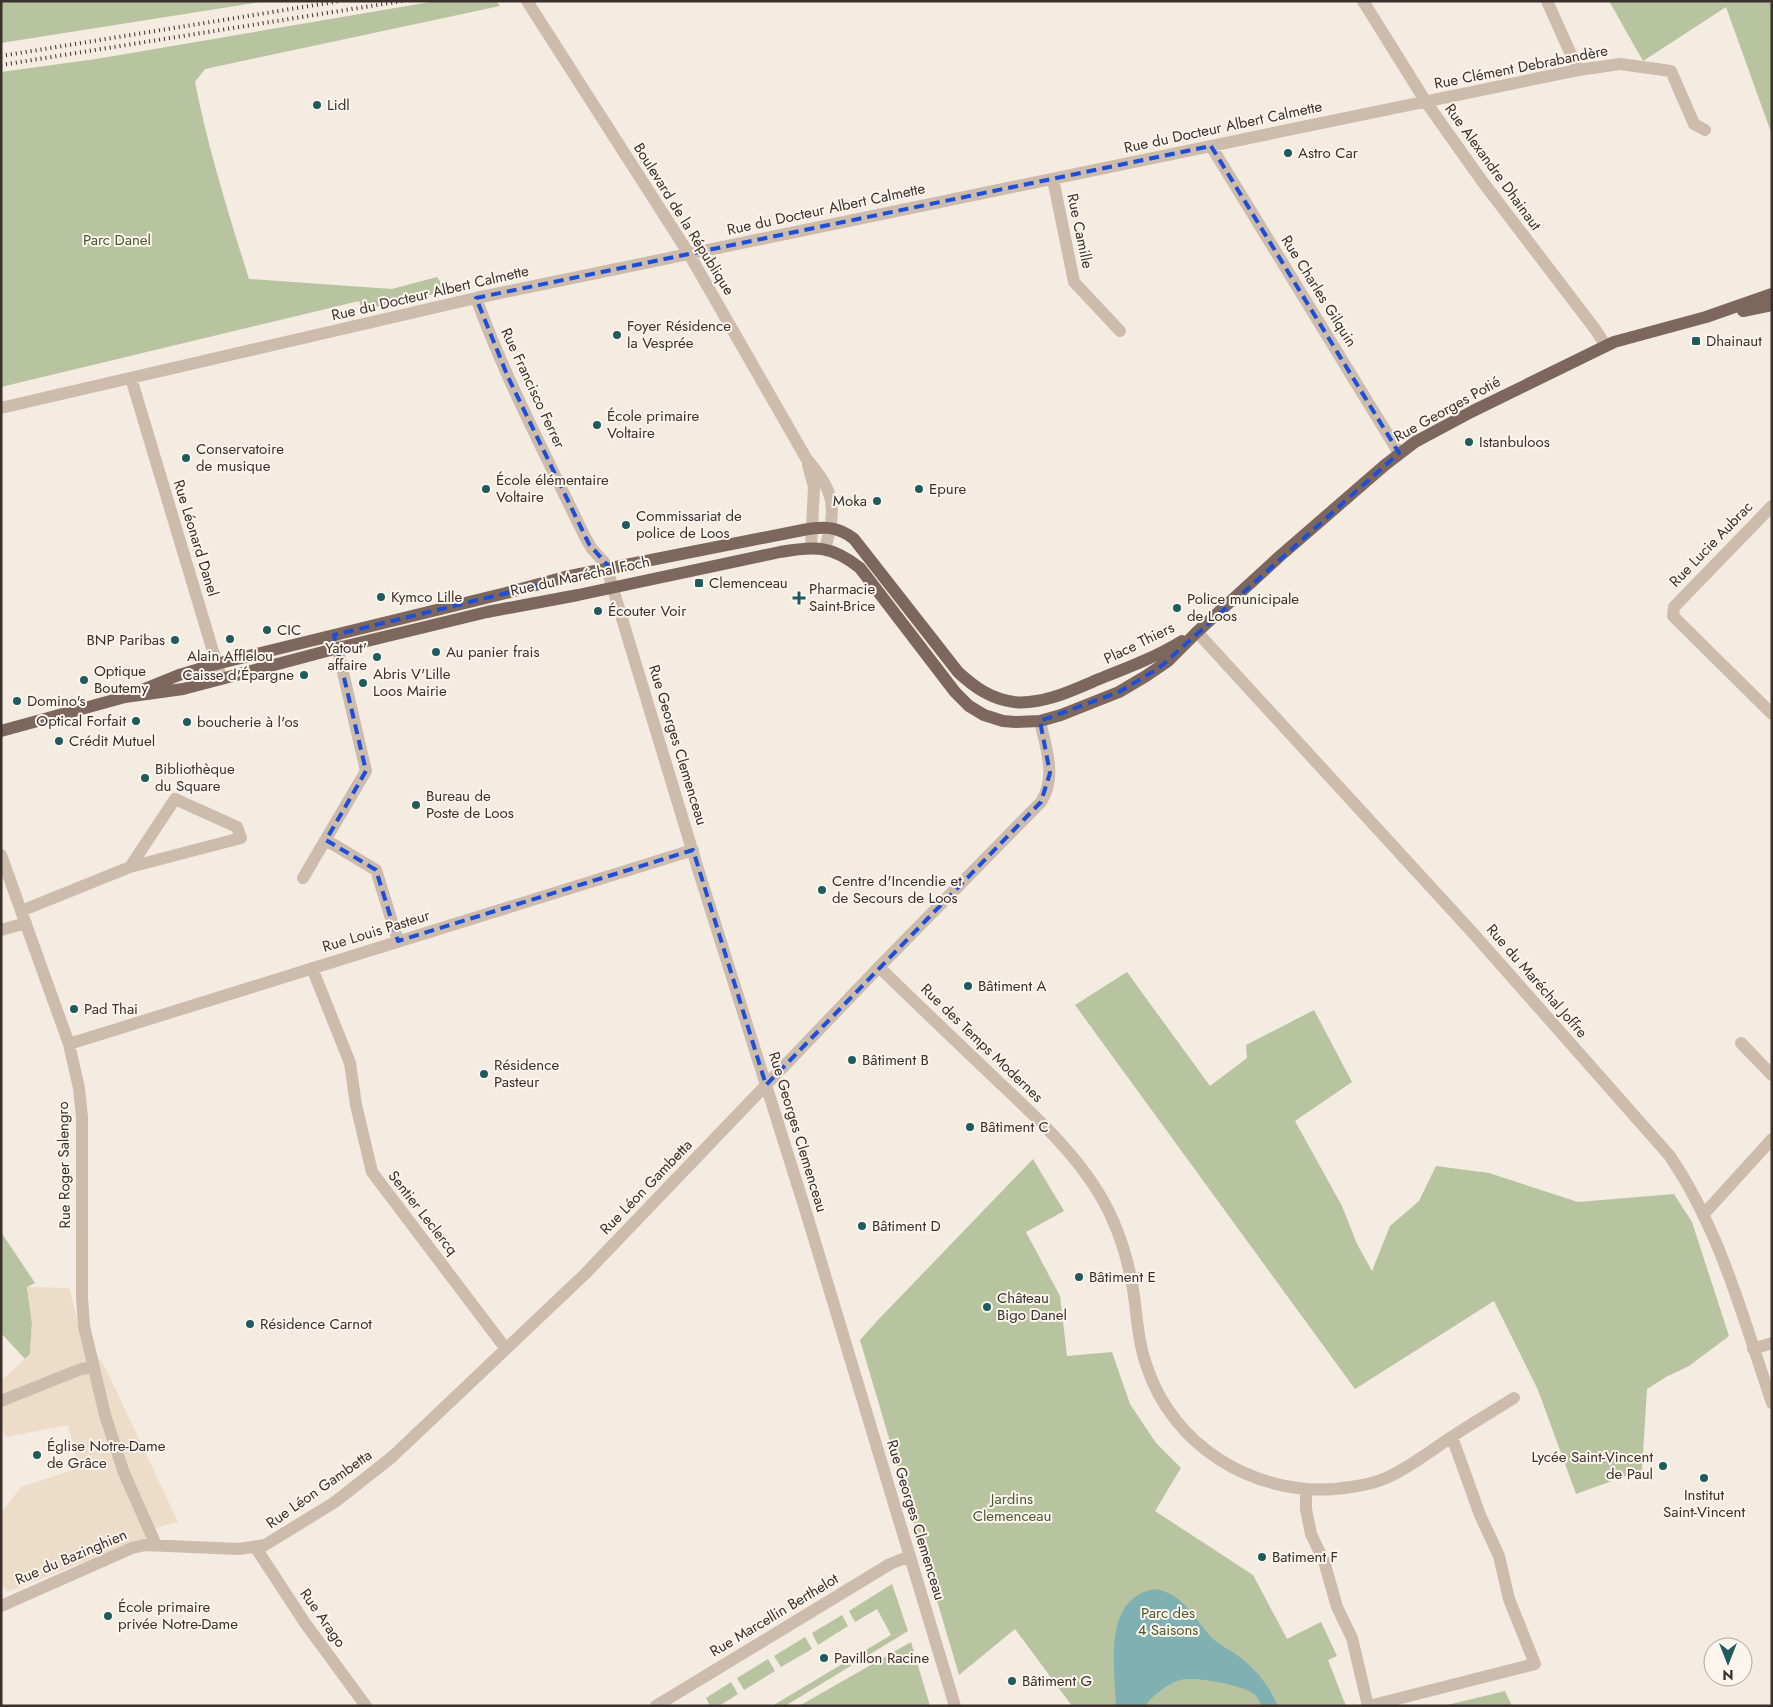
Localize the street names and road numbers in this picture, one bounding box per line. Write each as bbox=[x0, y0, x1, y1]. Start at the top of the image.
street label: Rue Clément Debrabandère bbox=[1432, 39, 1610, 95]
street label: Rue du Docteur Albert Calmette bbox=[1122, 95, 1324, 159]
street label: Rue Alexandre Dhainaut bbox=[1439, 99, 1547, 235]
street label: Boulevard de la République bbox=[628, 139, 740, 300]
street label: Rue du Docteur Albert Calmette bbox=[725, 177, 927, 241]
street label: Rue Camille bbox=[1061, 191, 1099, 271]
street label: Rue Charles Gilquin bbox=[1276, 231, 1362, 351]
street label: Rue du Docteur Albert Calmette bbox=[329, 260, 531, 326]
street label: Rue Francisco Ferrer bbox=[495, 324, 571, 453]
street label: Rue Georges Potié bbox=[1390, 370, 1505, 447]
street label: Rue Léonard Danel bbox=[168, 477, 224, 599]
street label: Rue Lucie Aubrac bbox=[1664, 496, 1758, 592]
street label: Rue du Maréchal Foch bbox=[508, 550, 652, 602]
street label: Place Thiers bbox=[1100, 616, 1178, 670]
street label: Rue Georges Clemenceau bbox=[643, 662, 713, 828]
street label: Rue Louis Pasteur bbox=[320, 904, 433, 958]
street label: Rue du Maréchal Joffre bbox=[1481, 919, 1593, 1043]
street label: Rue des Temps Modernes bbox=[916, 979, 1048, 1107]
street label: Rue Georges Clemenceau bbox=[763, 1049, 833, 1215]
street label: Rue Roger Salengro bbox=[52, 1101, 76, 1229]
street label: Rue Léon Gambetta bbox=[595, 1134, 697, 1240]
street label: Sentier Leclercq bbox=[383, 1166, 463, 1260]
street label: Rue Georges Clemenceau bbox=[881, 1437, 951, 1603]
street label: Rue Léon Gambetta bbox=[262, 1444, 376, 1534]
street label: Rue du Bazinghien bbox=[12, 1524, 130, 1590]
street label: Rue Marcellin Berthelot bbox=[706, 1568, 843, 1662]
street label: Rue Arago bbox=[295, 1584, 351, 1652]

